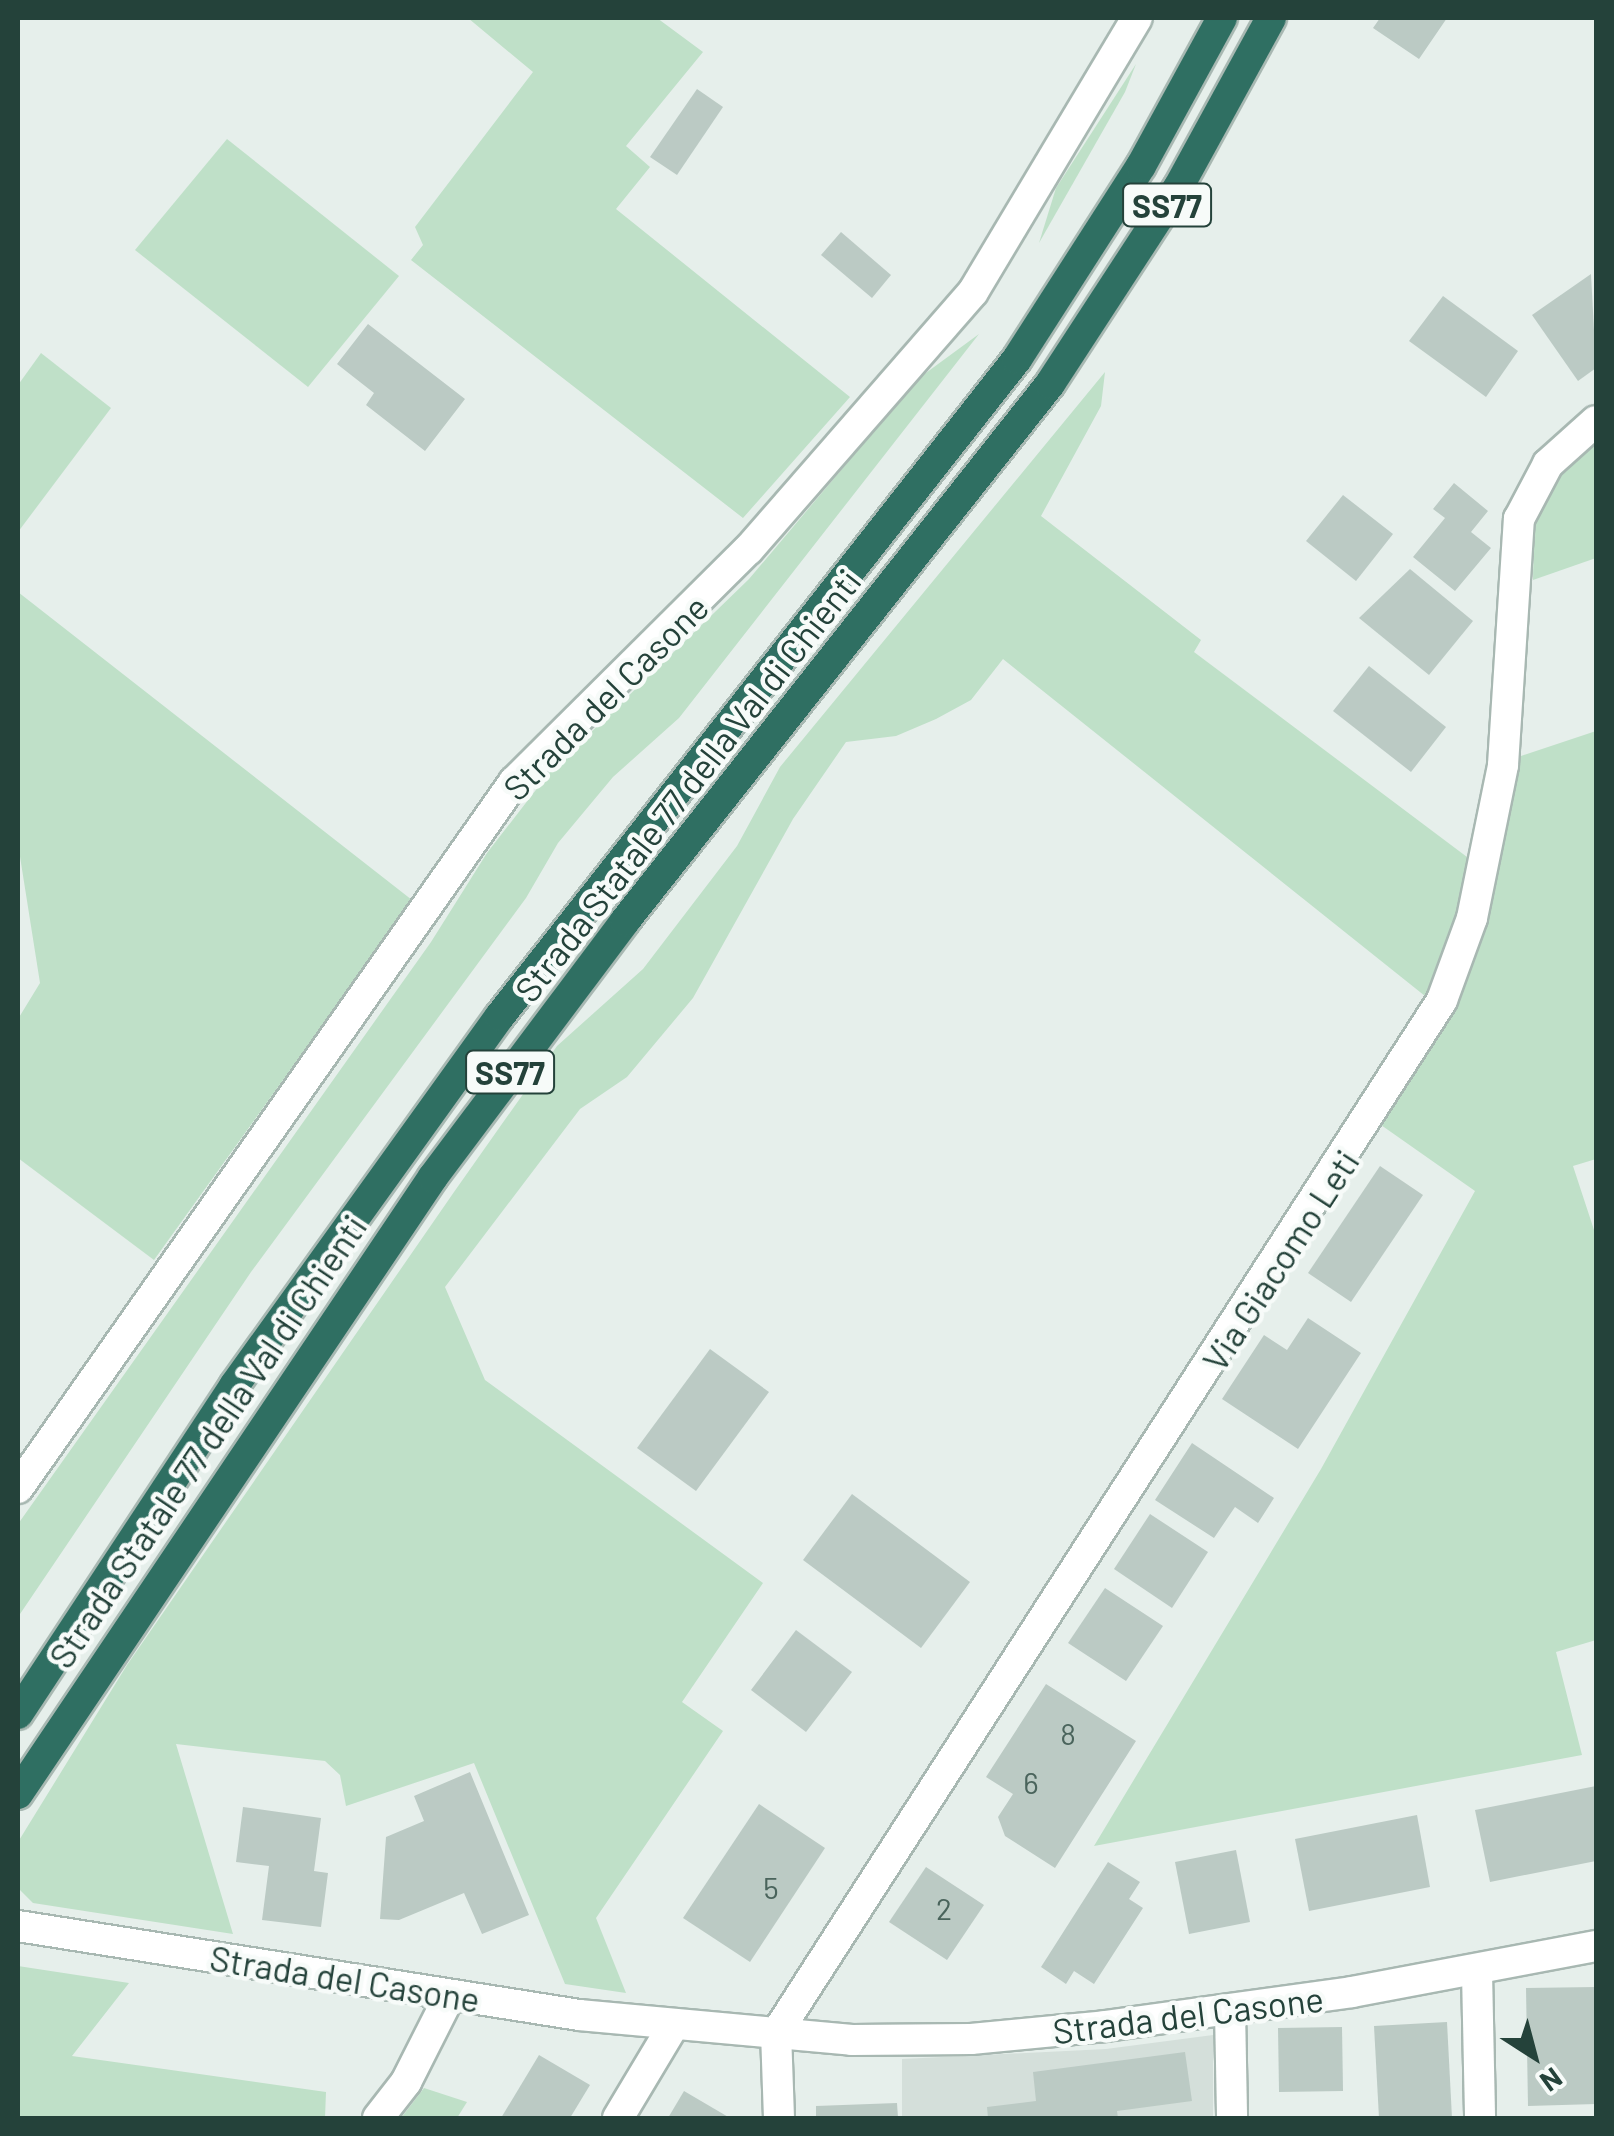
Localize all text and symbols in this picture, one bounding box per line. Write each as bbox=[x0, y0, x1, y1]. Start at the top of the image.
road number: SS77 bbox=[1122, 178, 1212, 232]
street label: Strada Statale 77 della Val di Chienti bbox=[505, 561, 869, 1009]
street label: Strada del Casone bbox=[494, 586, 716, 808]
road number: SS77 bbox=[465, 1045, 555, 1099]
street label: Via Giacomo Leti bbox=[1193, 1142, 1367, 1378]
street label: Strada Statale 77 della Val di Chienti bbox=[39, 1207, 375, 1675]
house number: 8 bbox=[1060, 1715, 1076, 1751]
house number: 6 bbox=[1023, 1764, 1039, 1800]
house number: 5 bbox=[763, 1869, 779, 1905]
house number: 2 bbox=[936, 1890, 952, 1926]
street label: Strada del Casone bbox=[207, 1936, 483, 2020]
street label: Strada del Casone bbox=[1050, 1977, 1326, 2051]
north arrow bbox=[1484, 2006, 1584, 2106]
text: N bbox=[1534, 2061, 1569, 2099]

